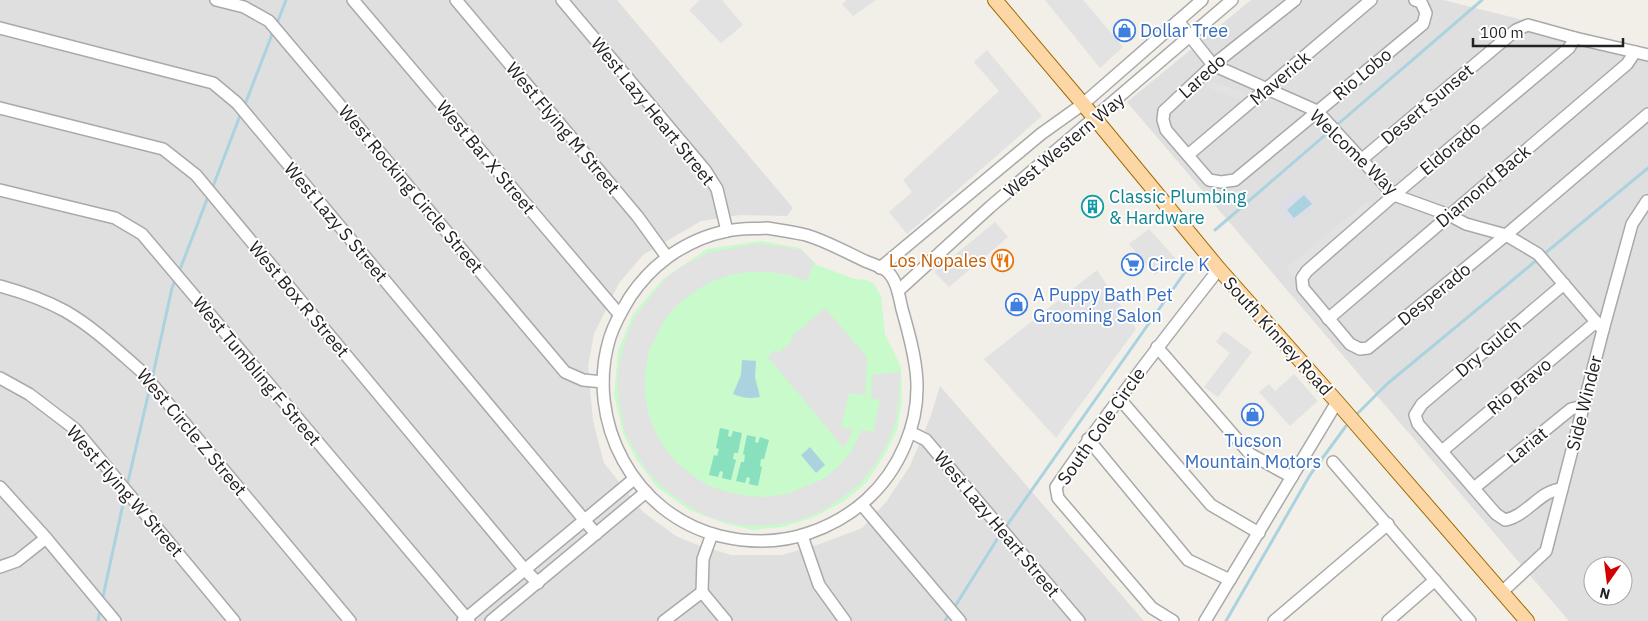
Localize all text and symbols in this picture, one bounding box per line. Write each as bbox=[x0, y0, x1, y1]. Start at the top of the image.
scale bar bbox=[1473, 15, 1623, 47]
shop icon: Dollar Tree bbox=[1112, 18, 1136, 42]
place label: Dollar Tree bbox=[1140, 19, 1228, 42]
text: 100 m bbox=[1480, 23, 1524, 42]
street label: West Lazy Heart Street bbox=[586, 32, 720, 190]
street label: Rio Lobo bbox=[1328, 43, 1396, 105]
street label: Maverick bbox=[1245, 46, 1315, 110]
street label: Laredo bbox=[1174, 49, 1230, 103]
street label: West Flying M Street bbox=[501, 57, 625, 199]
street label: Desert Sunset bbox=[1376, 59, 1478, 149]
street label: West Western Way bbox=[999, 88, 1129, 202]
street label: West Bar X Street bbox=[432, 95, 540, 219]
street label: West Rocking Circle Street bbox=[334, 100, 488, 278]
street label: Welcome Way bbox=[1305, 104, 1403, 200]
street label: Eldorado bbox=[1415, 116, 1485, 180]
street label: Diamond Back bbox=[1431, 139, 1536, 232]
street label: West Lazy S Street bbox=[279, 157, 393, 287]
place label: Classic Plumbing & Hardware bbox=[1109, 185, 1247, 229]
building icon: Classic Plumbing & Hardware bbox=[1081, 194, 1105, 218]
street label: West Box R Street bbox=[244, 236, 354, 362]
restaurant icon: Los Nopales bbox=[991, 248, 1015, 272]
place label: Los Nopales bbox=[889, 249, 987, 272]
supermarket icon: Circle K bbox=[1120, 252, 1144, 276]
place label: Circle K bbox=[1148, 253, 1210, 276]
street label: Desperado bbox=[1393, 257, 1475, 331]
street label: South Kinney Road bbox=[1218, 272, 1338, 400]
place label: A Puppy Bath Pet Grooming Salon bbox=[1033, 283, 1173, 327]
street label: West Tumbling F Street bbox=[188, 292, 326, 450]
shop icon: A Puppy Bath Pet Grooming Salon bbox=[1005, 292, 1029, 316]
street label: Dry Gulch bbox=[1450, 314, 1526, 382]
street label: Rio Bravo bbox=[1482, 352, 1556, 420]
street label: Side Winder bbox=[1561, 353, 1607, 453]
street label: South Cole Circle bbox=[1052, 363, 1150, 489]
street label: West Circle Z Street bbox=[132, 364, 252, 500]
shop icon: Tucson Mountain Motors bbox=[1241, 403, 1265, 427]
street label: West Flying W Street bbox=[62, 421, 188, 561]
street label: Lariat bbox=[1502, 422, 1552, 468]
place label: Tucson Mountain Motors bbox=[1185, 429, 1321, 473]
street label: West Lazy Heart Street bbox=[929, 446, 1065, 602]
north arrow bbox=[1583, 556, 1633, 606]
text: N bbox=[1598, 584, 1612, 604]

